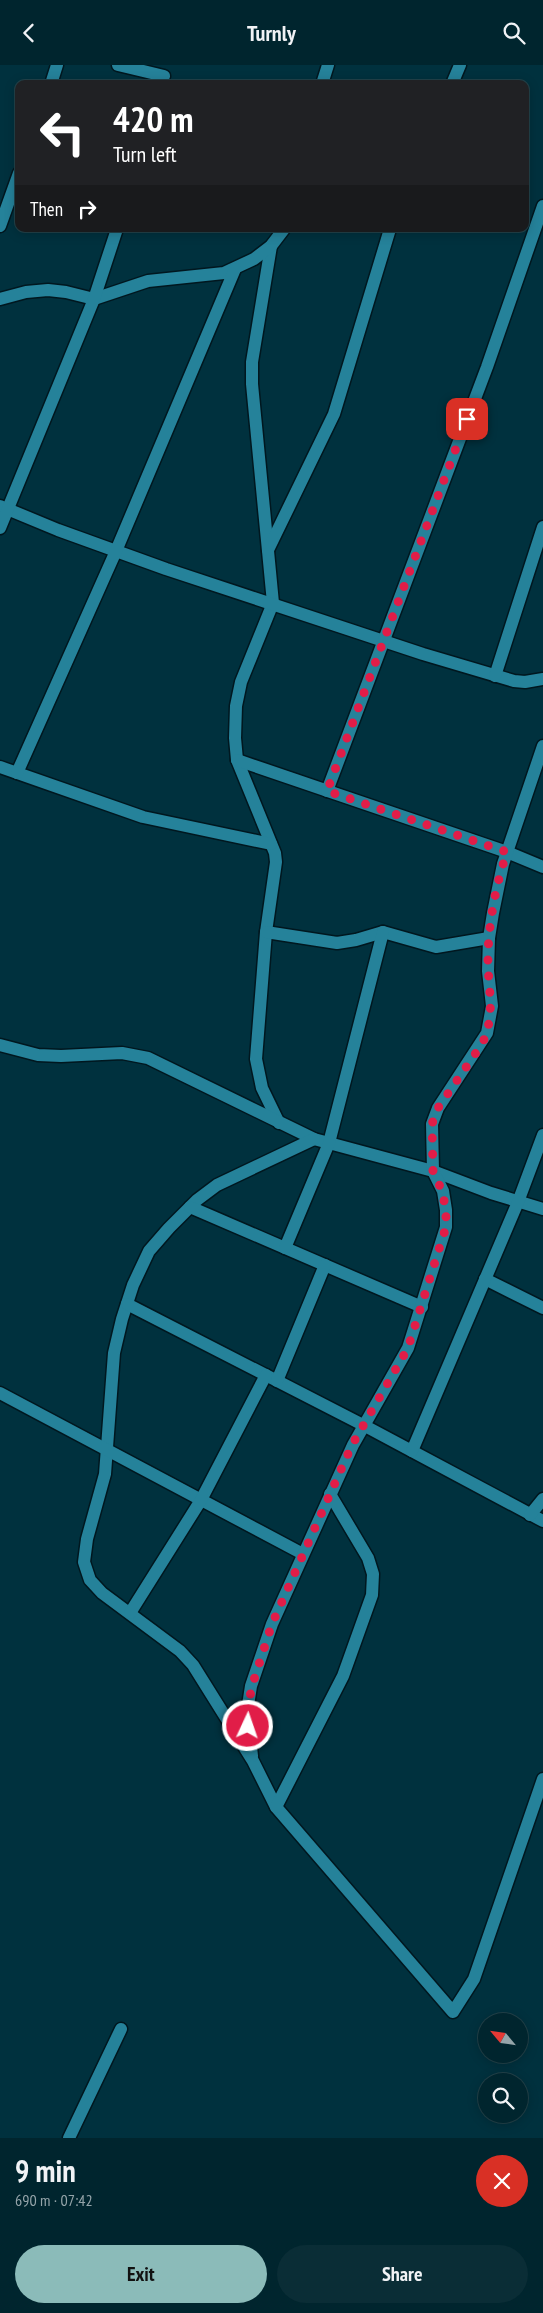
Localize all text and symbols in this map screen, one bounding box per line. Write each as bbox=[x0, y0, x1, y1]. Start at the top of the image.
icon: back bbox=[15, 19, 43, 47]
text: Turnly bbox=[247, 19, 296, 47]
icon: search bbox=[500, 19, 528, 47]
text: 420 m bbox=[113, 96, 194, 142]
icon: left bbox=[30, 100, 95, 165]
text: Turn left bbox=[113, 140, 177, 168]
icon: right bbox=[73, 195, 101, 223]
text: Then bbox=[30, 197, 63, 221]
pin bbox=[446, 398, 488, 440]
icon: arrive bbox=[453, 405, 481, 433]
position arrow bbox=[221, 1699, 273, 1751]
north arrow bbox=[478, 2013, 528, 2063]
map controls bbox=[478, 2013, 528, 2123]
button: search bbox=[478, 2073, 528, 2123]
text: 9 min bbox=[15, 2151, 76, 2190]
button: close bbox=[476, 2155, 528, 2207]
text: 690 m · 07:42 bbox=[15, 2190, 93, 2210]
button: Exit bbox=[15, 2245, 267, 2303]
button: Share bbox=[277, 2245, 528, 2303]

